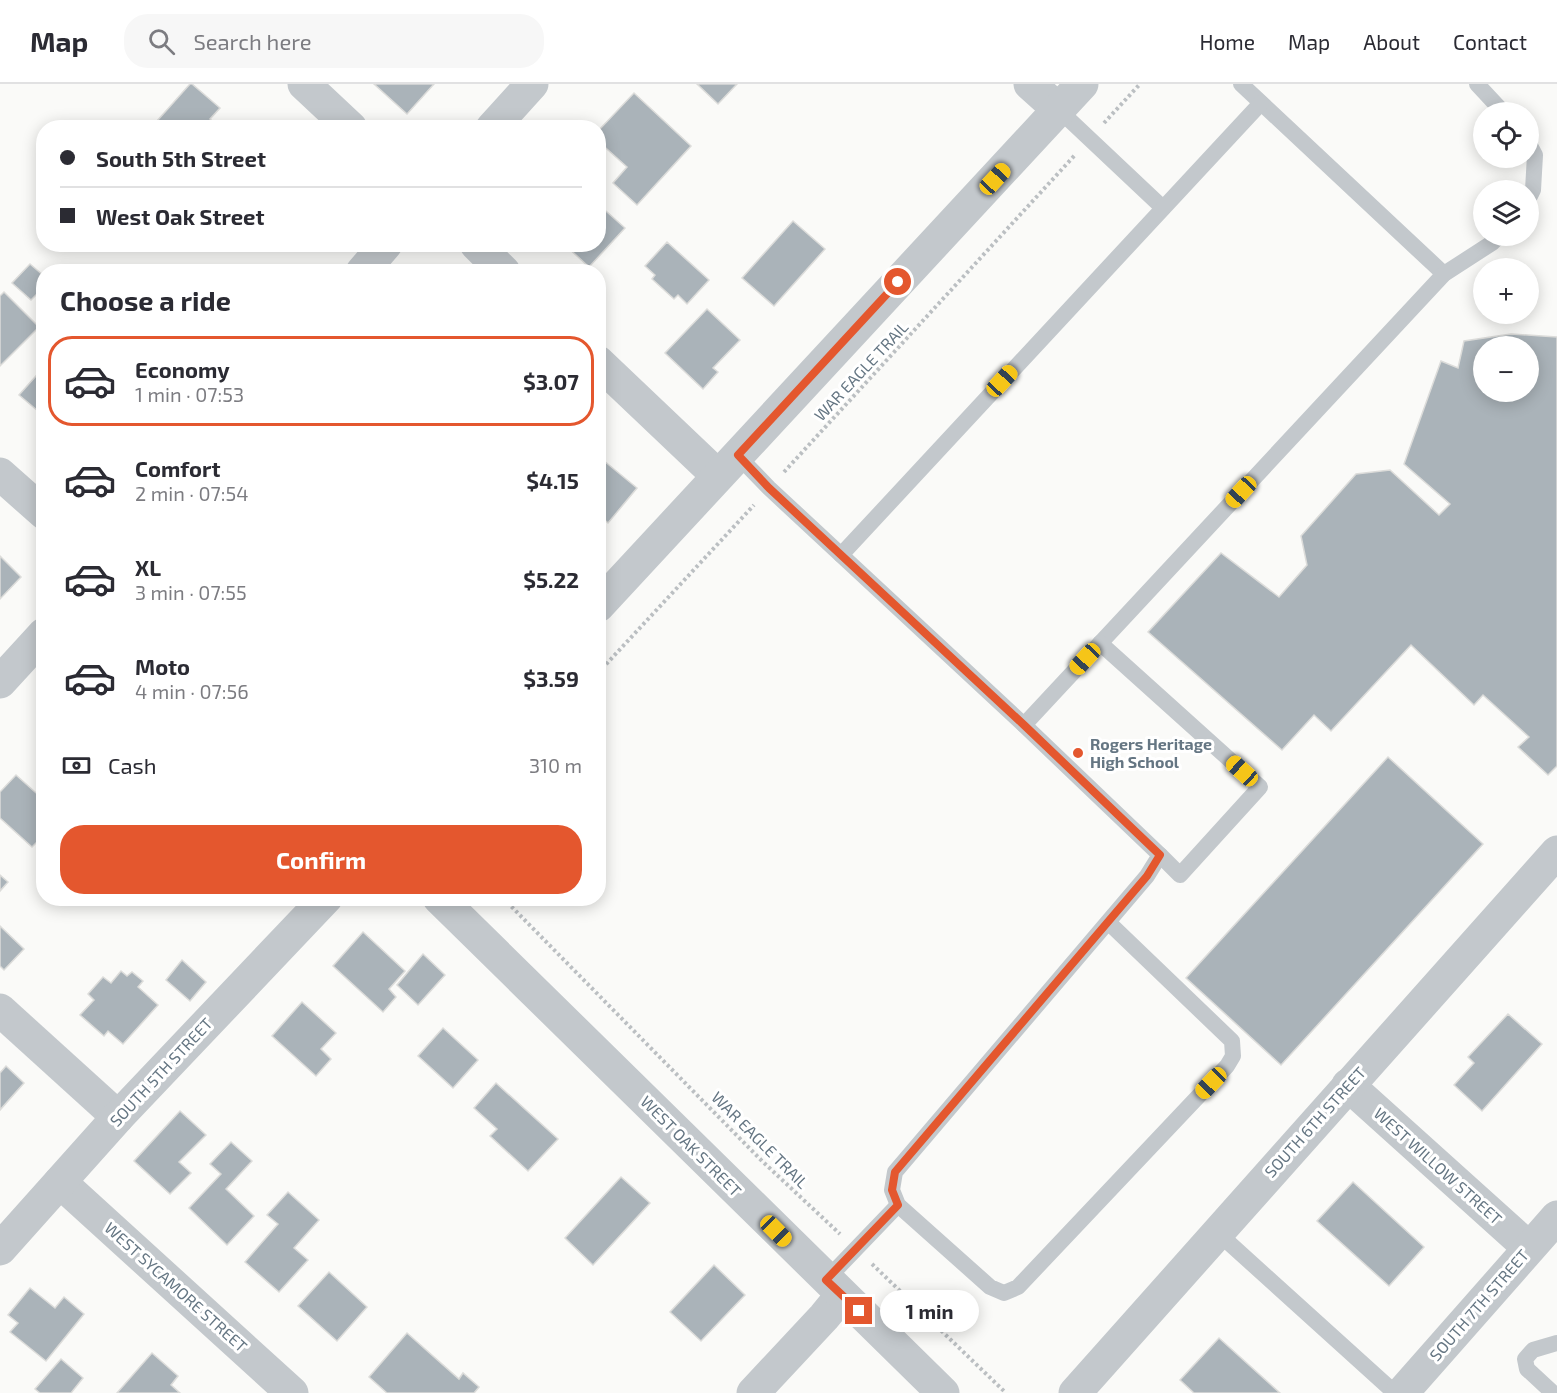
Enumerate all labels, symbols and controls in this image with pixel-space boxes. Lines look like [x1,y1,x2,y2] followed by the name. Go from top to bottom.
[124,14,544,68] search box
[30,24,88,58] text: Map
[145,25,178,58] icon: search
[193,28,312,54] text: Search here
[1199,29,1255,54] text: Home
[1288,29,1330,54] text: Map
[1363,29,1420,54] text: About
[1453,29,1527,54] text: Contact
[1473,102,1539,402] map controls
[1473,102,1539,168] button: locate
[96,145,266,171] text: South 5th Street
[976,160,1014,198] car
[1473,180,1539,246] button: layers
[96,203,264,229] text: West Oak Street
[1473,258,1539,324] button: +
[884,268,911,295] route start
[60,284,231,316] text: Choose a ride
[810,317,912,424] street label: WAR EAGLE TRAIL
[1473,336,1539,402] button: −
[63,354,117,408] icon: car
[135,356,230,382] text: Economy
[983,362,1021,400] car
[523,368,579,394] text: $3.07
[135,382,244,406] text: 1 min · 07:53
[63,453,117,507] icon: car
[135,455,220,481] text: Comfort
[526,467,579,493] text: $4.15
[1222,473,1260,511] car
[135,481,248,505] text: 2 min · 07:54
[63,552,117,606] icon: car
[135,554,161,580] text: XL
[523,566,579,592] text: $5.22
[135,580,247,604] text: 3 min · 07:55
[1066,640,1104,678] car
[63,651,117,705] icon: car
[135,653,190,679] text: Moto
[523,665,579,691] text: $3.59
[135,679,249,703] text: 4 min · 07:56
[1090,734,1212,771] place label: Rogers Heritage High School
[1071,746,1085,760] marker: Rogers Heritage High School
[60,749,93,782] icon: cash
[108,752,157,778] text: Cash
[1223,752,1261,790] car
[529,753,582,777] text: 310 m
[60,825,582,894] button: Confirm
[105,1013,216,1130] street label: SOUTH 5TH STREET
[1260,1063,1369,1181] street label: SOUTH 6TH STREET
[1192,1064,1230,1102] car
[708,1087,813,1192] street label: WAR EAGLE TRAIL
[637,1091,746,1200] street label: WEST OAK STREET
[1370,1103,1506,1228] street label: WEST WILLOW STREET
[757,1212,795,1250] car
[101,1218,251,1356] street label: WEST SYCAMORE STREET
[1425,1245,1532,1364] street label: SOUTH 7TH STREET
[880,1290,979,1332] callout: 1 min
[845,1297,872,1324] route end
[905,1299,954,1323] text: 1 min

